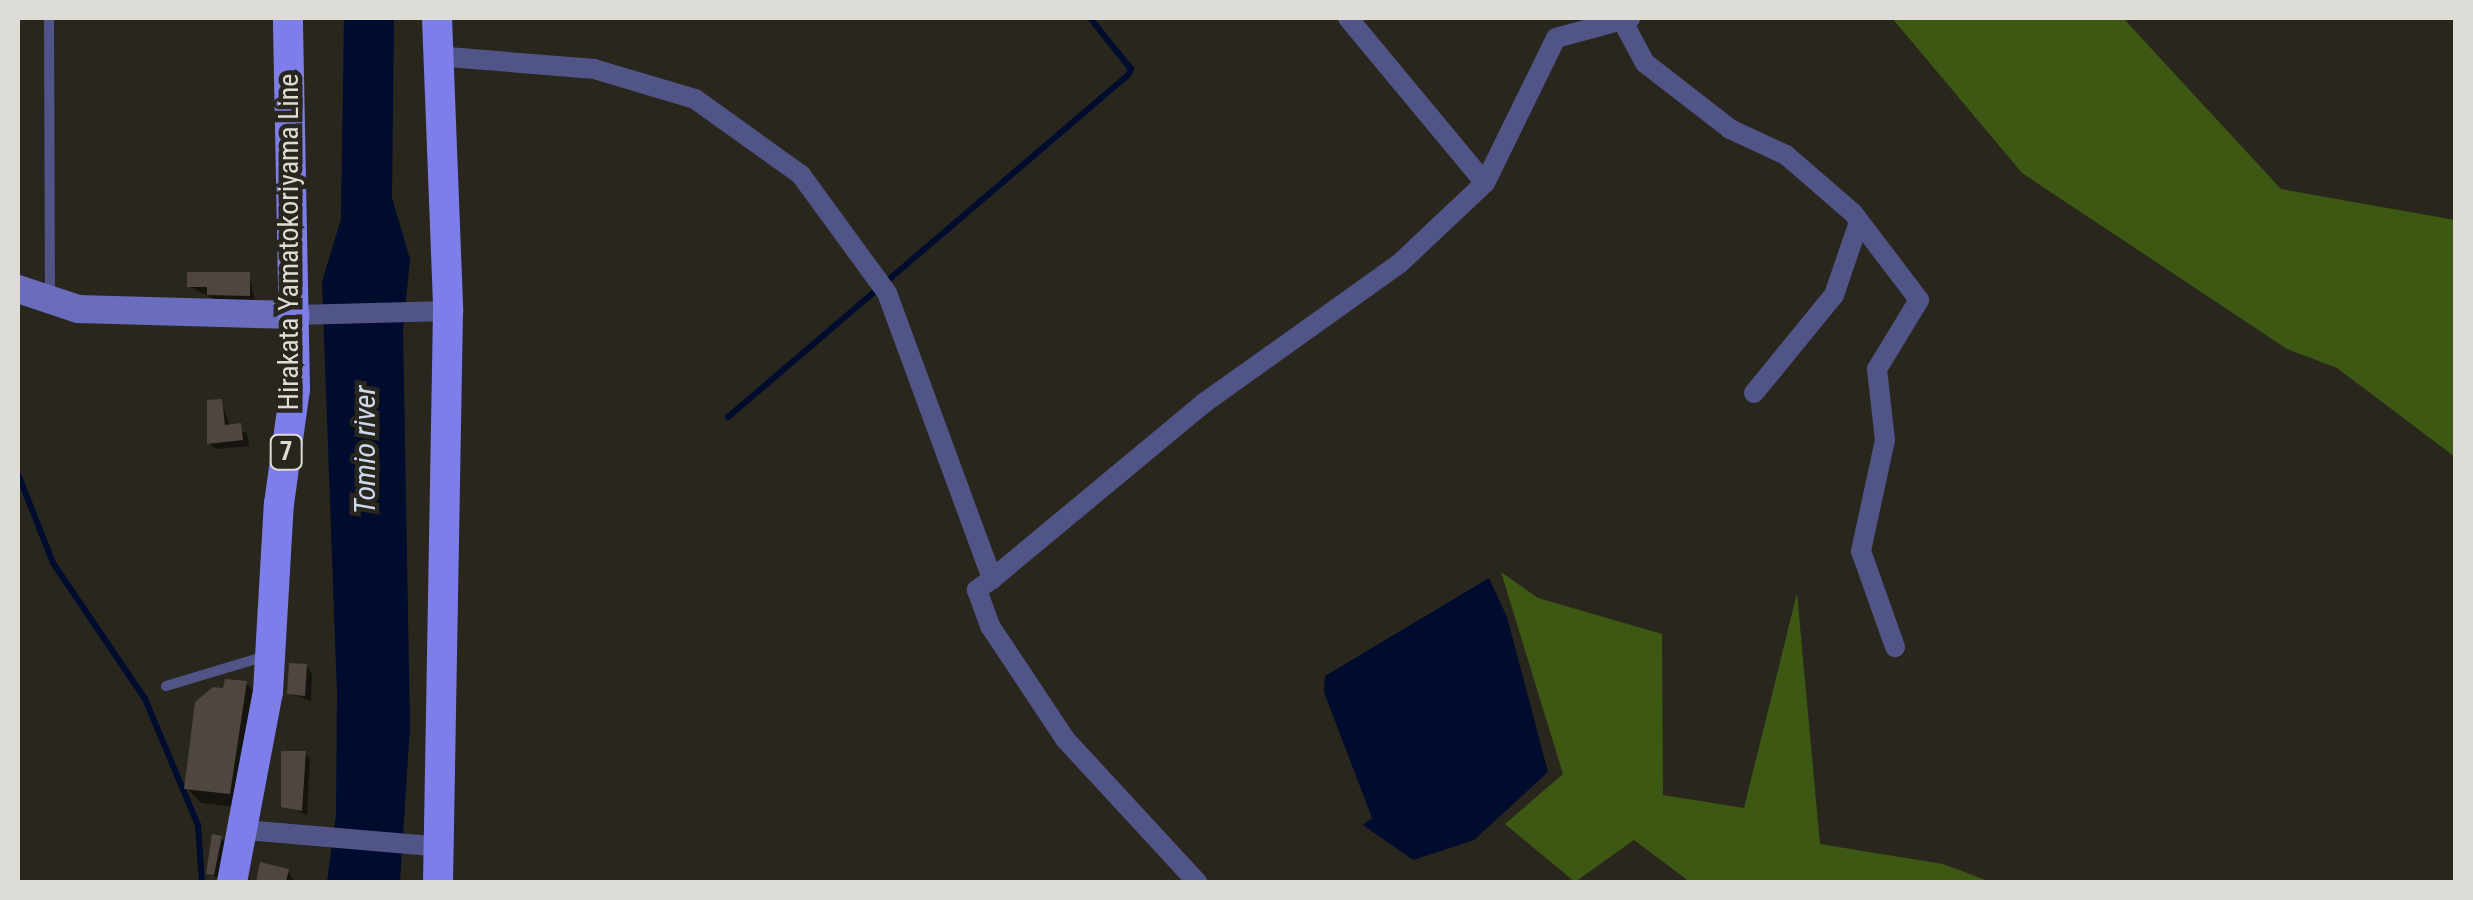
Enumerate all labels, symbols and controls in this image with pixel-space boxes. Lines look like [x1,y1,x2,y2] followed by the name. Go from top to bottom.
[272,74,306,410] street label: Hirakata Yamatokoriyama Line
[347,386,383,514] water label: Tomio river
[268,432,304,472] road number: 7

